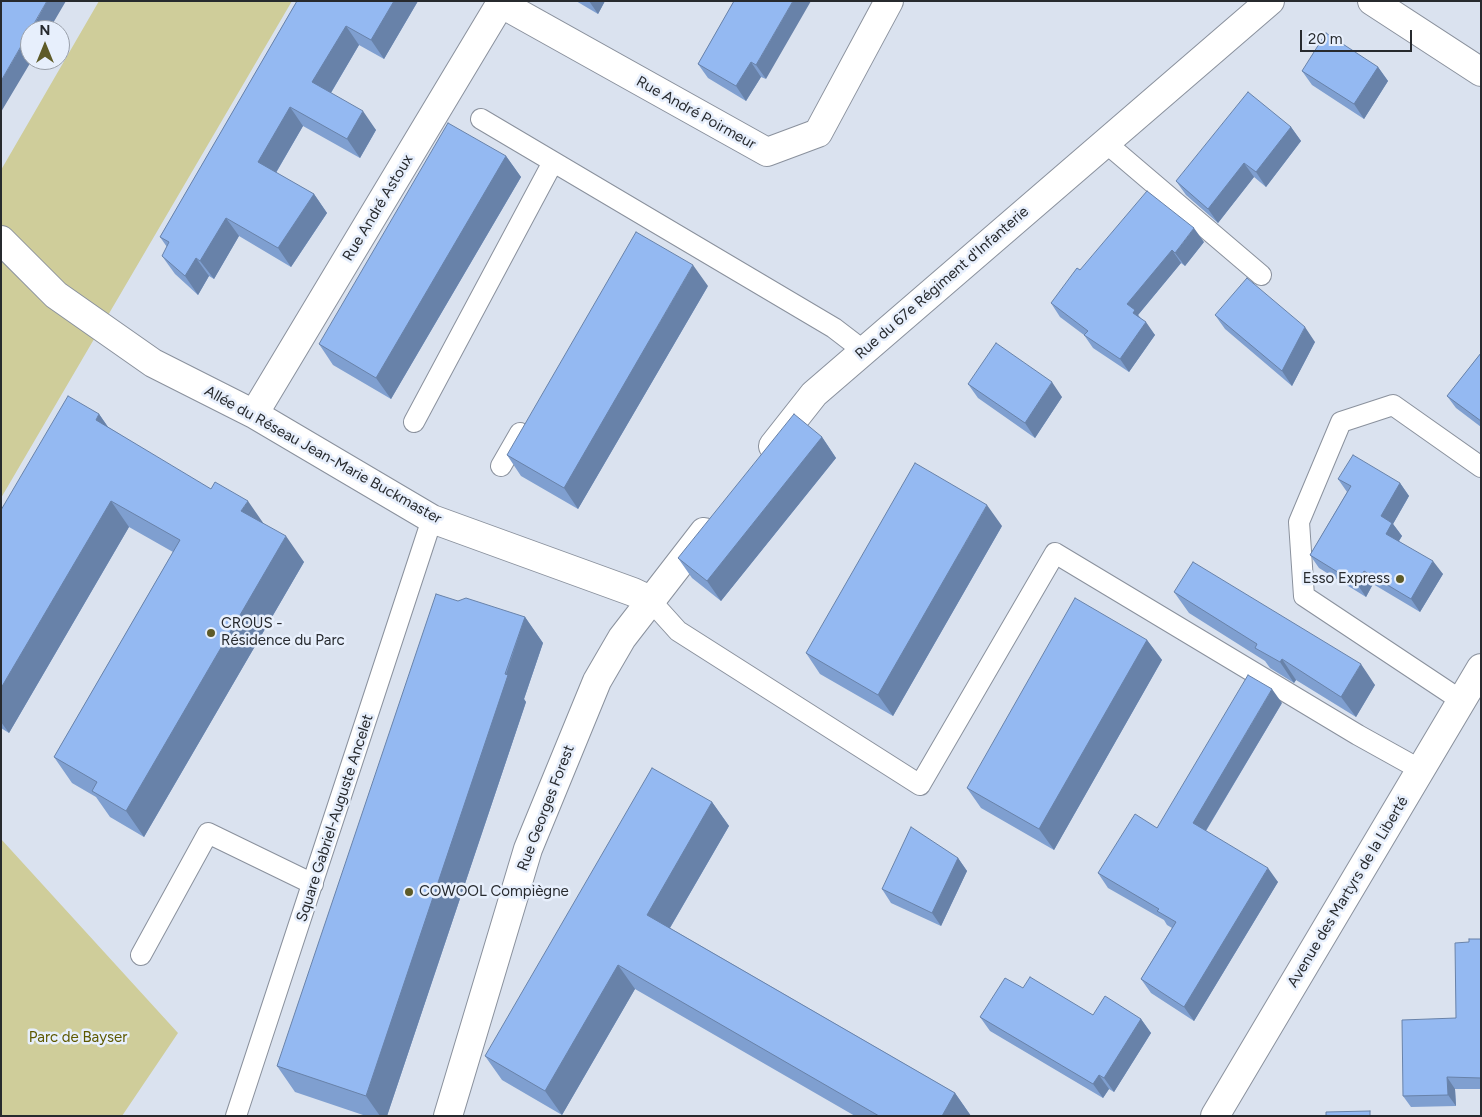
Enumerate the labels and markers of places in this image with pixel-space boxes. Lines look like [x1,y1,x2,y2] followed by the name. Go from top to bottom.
[1303,570,1390,588] place label: Esso Express
[1394,573,1406,585] marker: Esso Express
[221,615,345,650] place label: CROUS - Résidence du Parc
[205,627,217,639] marker: CROUS - Résidence du Parc
[419,883,569,901] place label: COWOOL Compiègne
[403,886,415,898] marker: COWOOL Compiègne

